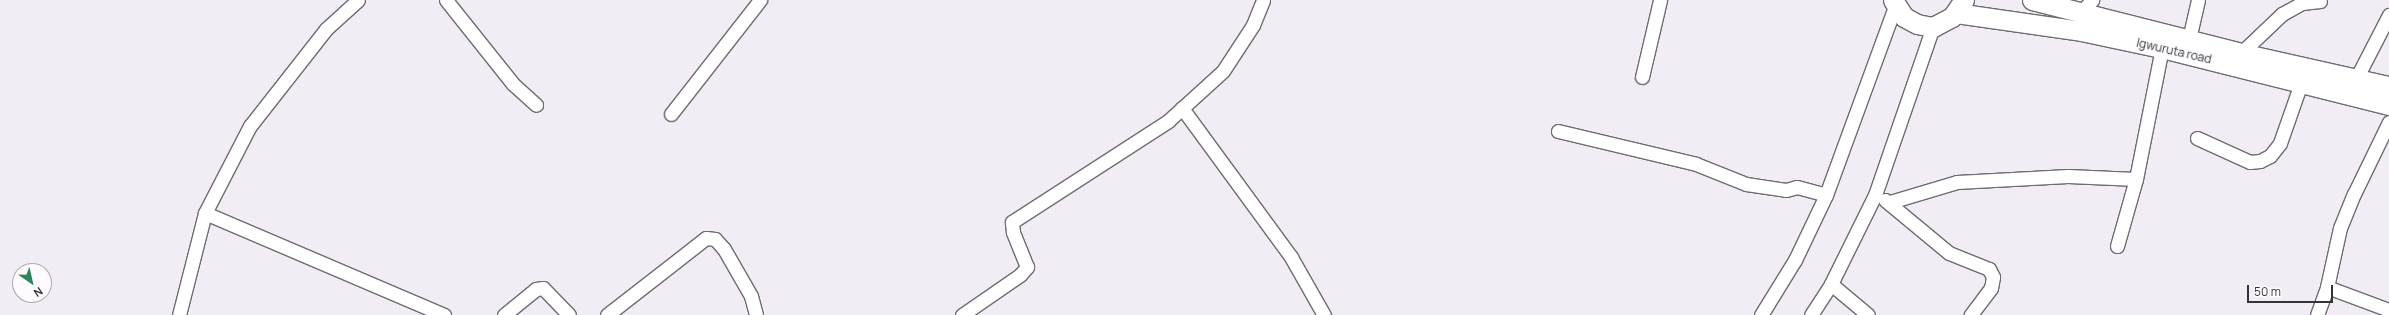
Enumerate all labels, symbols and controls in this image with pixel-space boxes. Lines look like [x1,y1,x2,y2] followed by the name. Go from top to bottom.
[2135,35,2213,67] street label: Igwuruta road
[12,263,52,303] north arrow
[2249,277,2335,303] scale bar
[2254,283,2281,300] text: 50 m
[31,284,46,301] text: N

